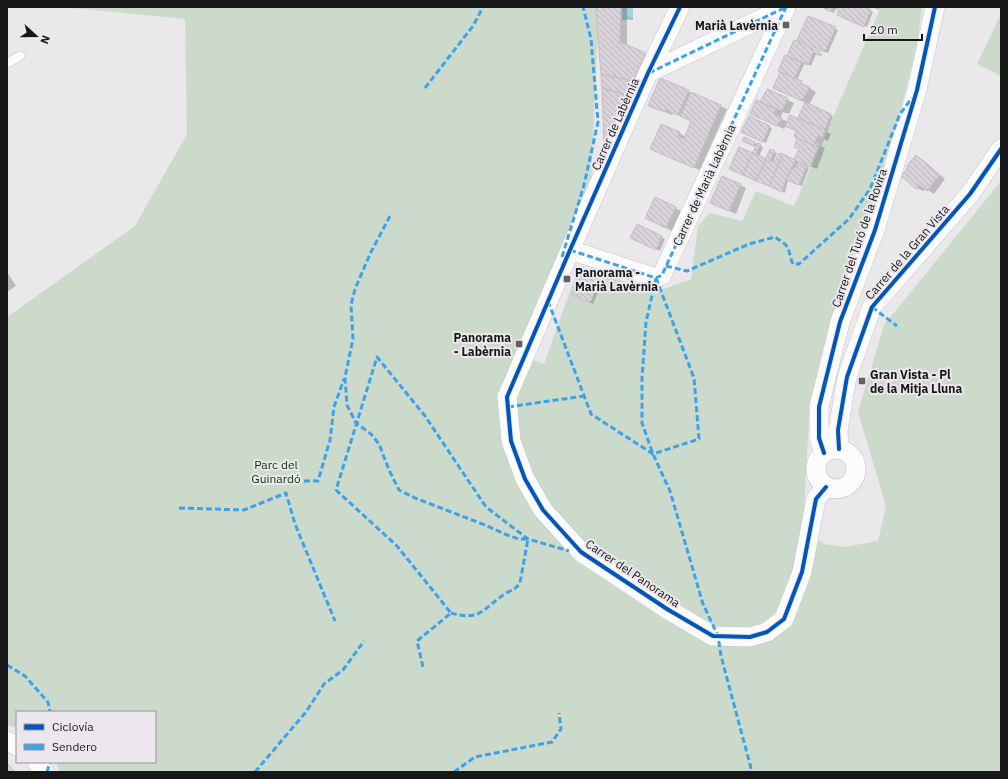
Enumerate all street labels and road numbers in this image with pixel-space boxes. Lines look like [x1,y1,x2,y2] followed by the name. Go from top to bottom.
[588,75,642,172] street label: Carrer de Labèrnia
[669,121,739,248] street label: Carrer de Marià Labèrnia
[828,166,890,309] street label: Carrer del Turó de la Rovira
[862,201,953,302] street label: Carrer de la Gran Vista
[583,536,684,611] street label: Carrer del Panorama

